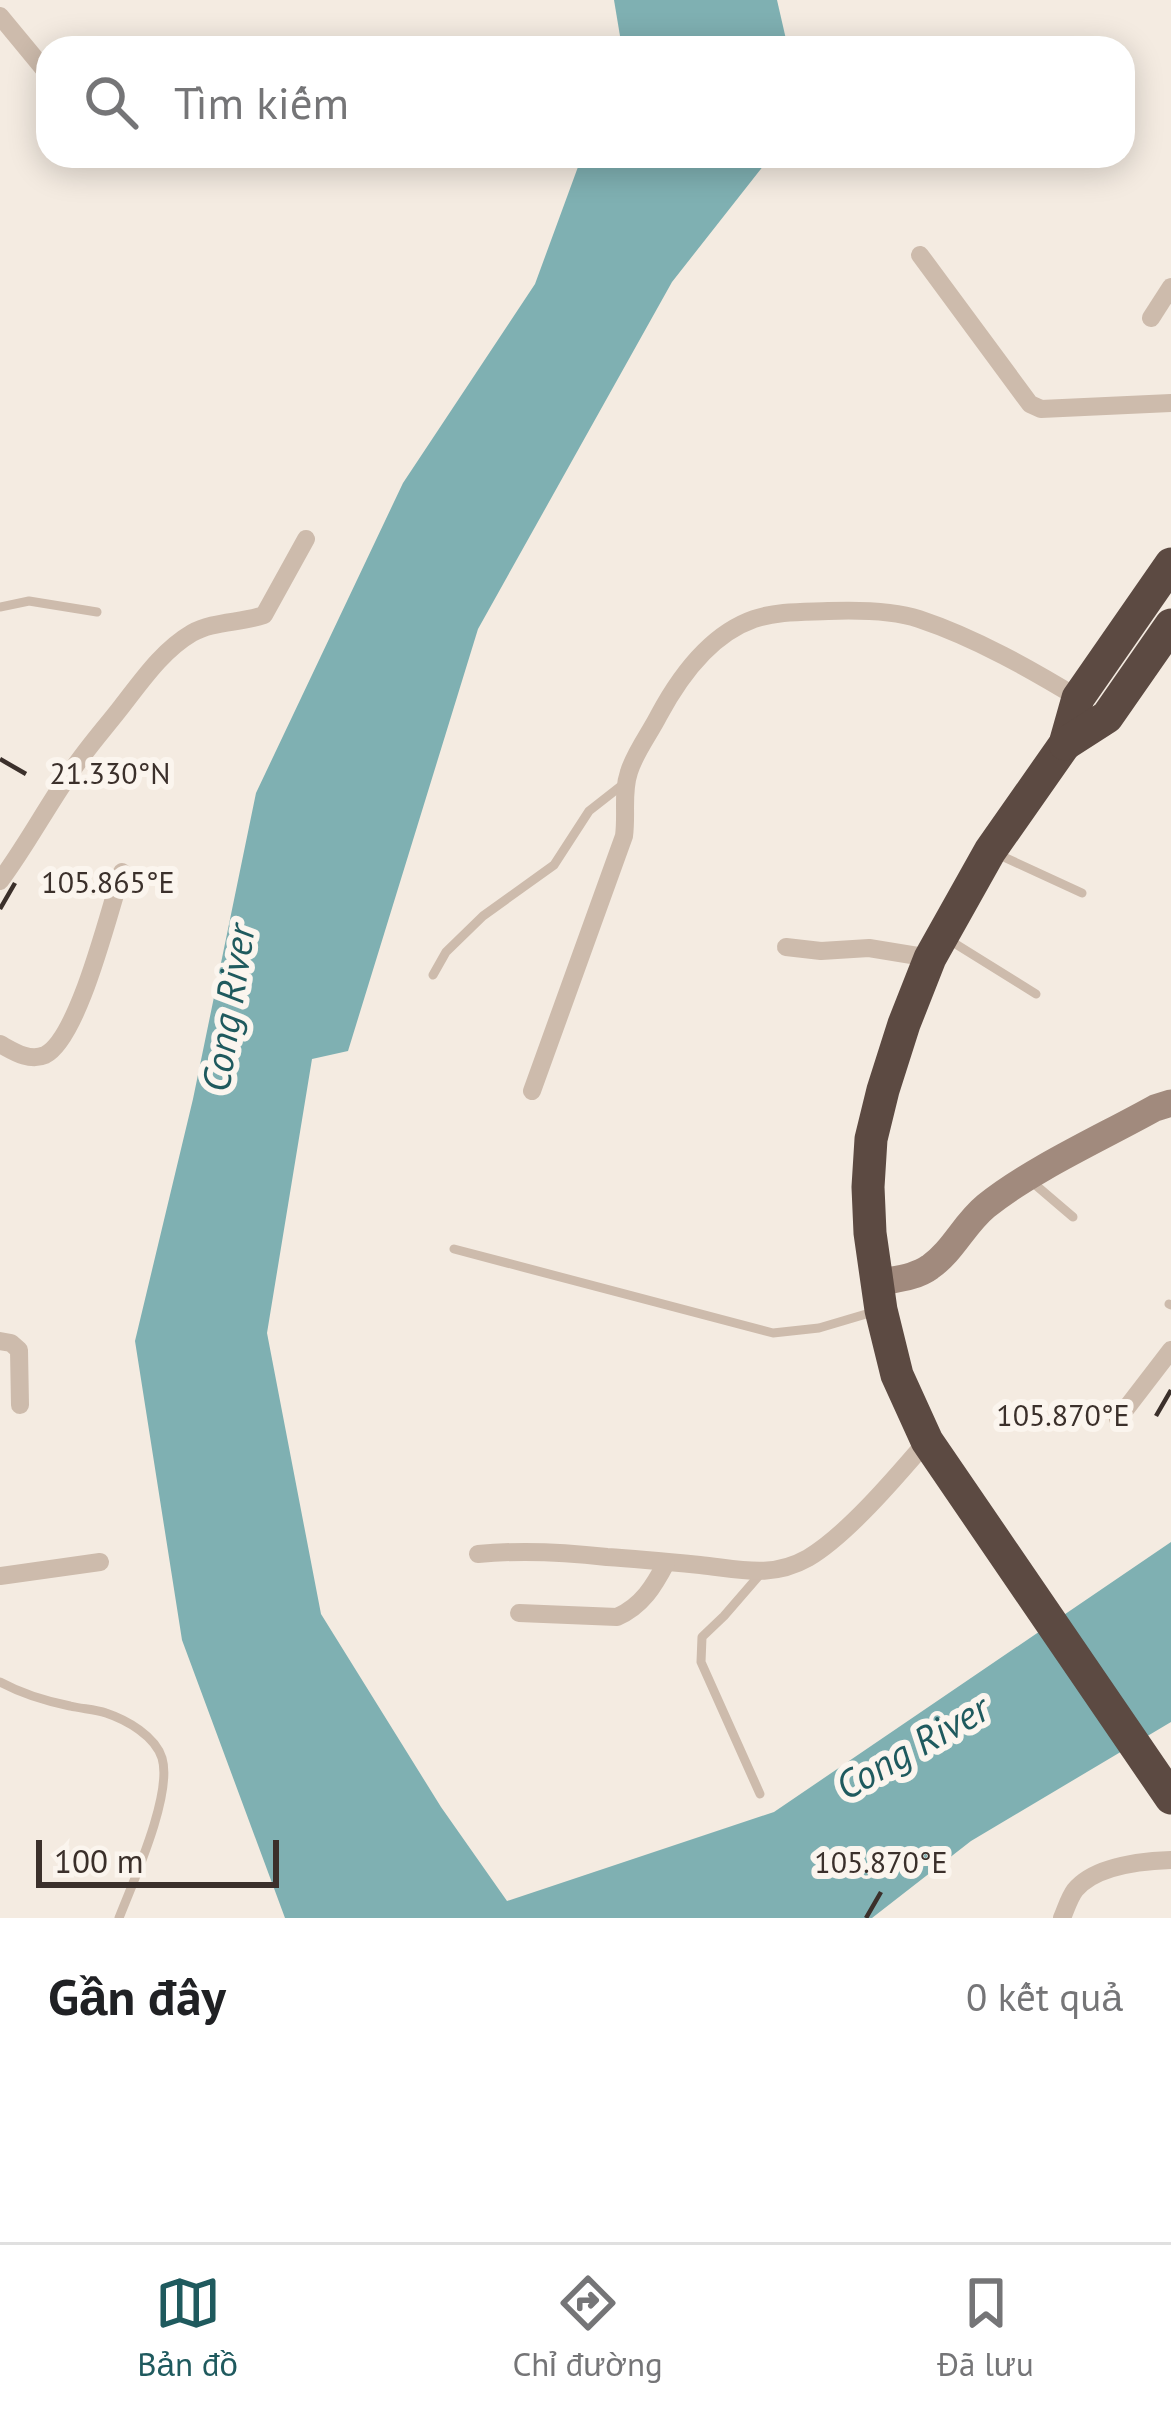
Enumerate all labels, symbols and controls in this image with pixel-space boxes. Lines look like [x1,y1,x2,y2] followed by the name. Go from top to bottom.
[36,36,1135,168] search box
[78,69,144,135] icon: search
[174,73,349,131] text: Tìm kiếm
[49,753,171,792] text: 21.330°N
[41,862,175,901] text: 105.865°E
[189,918,266,1095] water label: Cong River
[996,1395,1130,1434] text: 105.870°E
[826,1681,1000,1811] water label: Cong River
[36,1834,279,1887] scale bar
[54,1839,144,1882] text: 100 m
[814,1842,948,1881] text: 105.870°E
[48,1963,226,2029] text: Gần đây
[966,1971,1123,2022] text: 0 kết quả
[137,2270,238,2385] tab: Bản đồ
[512,2270,663,2385] tab: Chỉ đường
[937,2270,1034,2385] tab: Đã lưu

